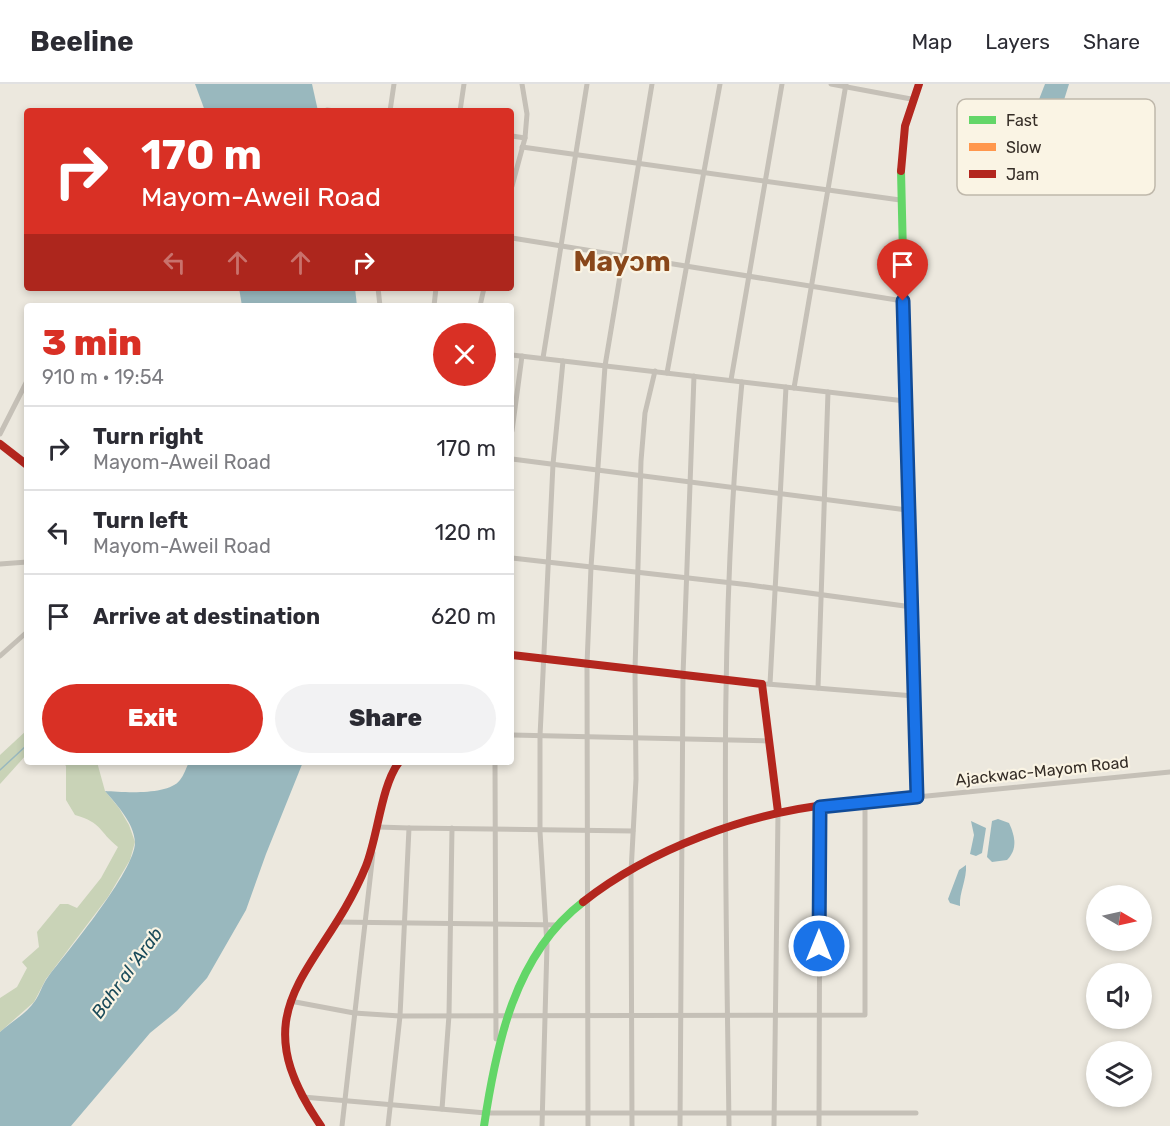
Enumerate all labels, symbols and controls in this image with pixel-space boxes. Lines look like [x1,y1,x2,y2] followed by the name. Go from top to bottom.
[30,25,134,58] text: Beeline
[911,29,952,54] text: Map
[985,29,1050,54] text: Layers
[1083,29,1140,54] text: Share
[957,99,1155,195] legend
[1006,111,1038,130] text: Fast
[141,130,262,180] text: 170 m
[42,132,120,210] icon: right
[1006,138,1042,157] text: Slow
[1006,165,1039,184] text: Jam
[141,181,381,213] text: Mayom-Aweil Road
[877,239,928,301] pin
[573,245,671,278] district label: Mayɔm
[158,246,191,279] icon: left
[221,246,254,279] icon: ahead
[284,246,317,279] icon: ahead
[347,246,380,279] icon: right
[886,248,919,281] icon: arrive
[42,321,142,364] text: 3 min
[433,323,496,386] button: close
[42,365,164,389] text: 910 m · 19:54
[93,423,203,450] text: Turn right
[42,432,75,465] icon: right
[436,435,496,462] text: 170 m
[93,450,271,474] text: Mayom-Aweil Road
[93,507,188,534] text: Turn left
[42,516,75,549] icon: left
[435,519,496,546] text: 120 m
[93,534,271,558] text: Mayom-Aweil Road
[42,600,75,633] icon: arrive
[93,603,320,630] text: Arrive at destination
[431,603,496,630] text: 620 m
[42,684,263,753] button: Exit
[275,684,496,753] button: Share
[954,752,1130,790] street label: Ajackwac-Mayom Road
[1086,885,1152,951] north arrow
[1086,885,1152,1107] map controls
[787,914,851,978] position arrow
[87,923,167,1023] water label: Bahr al 'Arab
[1086,963,1152,1029] button: sound
[1086,1041,1152,1107] button: layers

